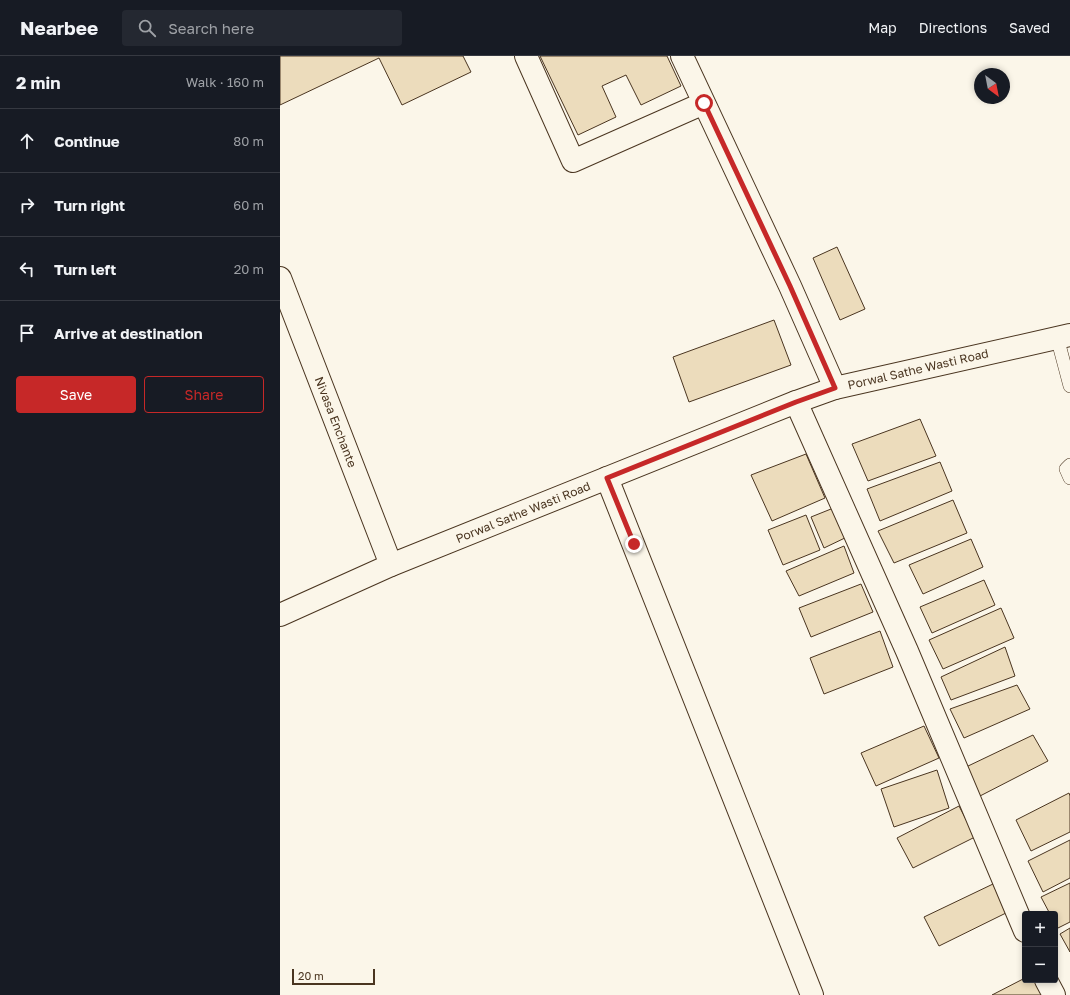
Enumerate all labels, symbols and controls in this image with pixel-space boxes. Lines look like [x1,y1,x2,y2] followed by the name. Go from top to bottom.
[122,10,402,46] search box
[20,16,98,39] text: Nearbee
[136,17,158,39] icon: search
[168,19,254,37] text: Search here
[868,19,897,36] text: Map
[919,19,987,36] text: Directions
[1009,19,1050,36] text: Saved
[974,68,1010,104] north arrow
[16,72,60,93] text: 2 min
[186,74,264,90] text: Walk · 160 m
[695,94,713,112] route start
[16,130,38,152] icon: ahead
[54,132,120,150] text: Continue
[233,133,264,149] text: 80 m
[16,194,38,216] icon: right
[54,196,125,214] text: Turn right
[233,197,264,213] text: 60 m
[16,258,38,280] icon: left
[54,260,116,278] text: Turn left
[234,261,264,277] text: 20 m
[16,322,38,344] icon: arrive
[54,324,203,342] text: Arrive at destination
[846,345,990,393] street label: Porwal Sathe Wasti Road
[312,374,360,470] street label: Nivasa Enchante
[16,376,136,413] button: Save
[144,376,264,413] button: Share
[453,478,593,546] street label: Porwal Sathe Wasti Road
[625,535,643,553] route end
[1022,911,1058,983] map controls
[1022,911,1058,947] button: +
[1022,947,1058,983] button: −
[292,967,375,986] scale bar
[298,969,324,982] text: 20 m

